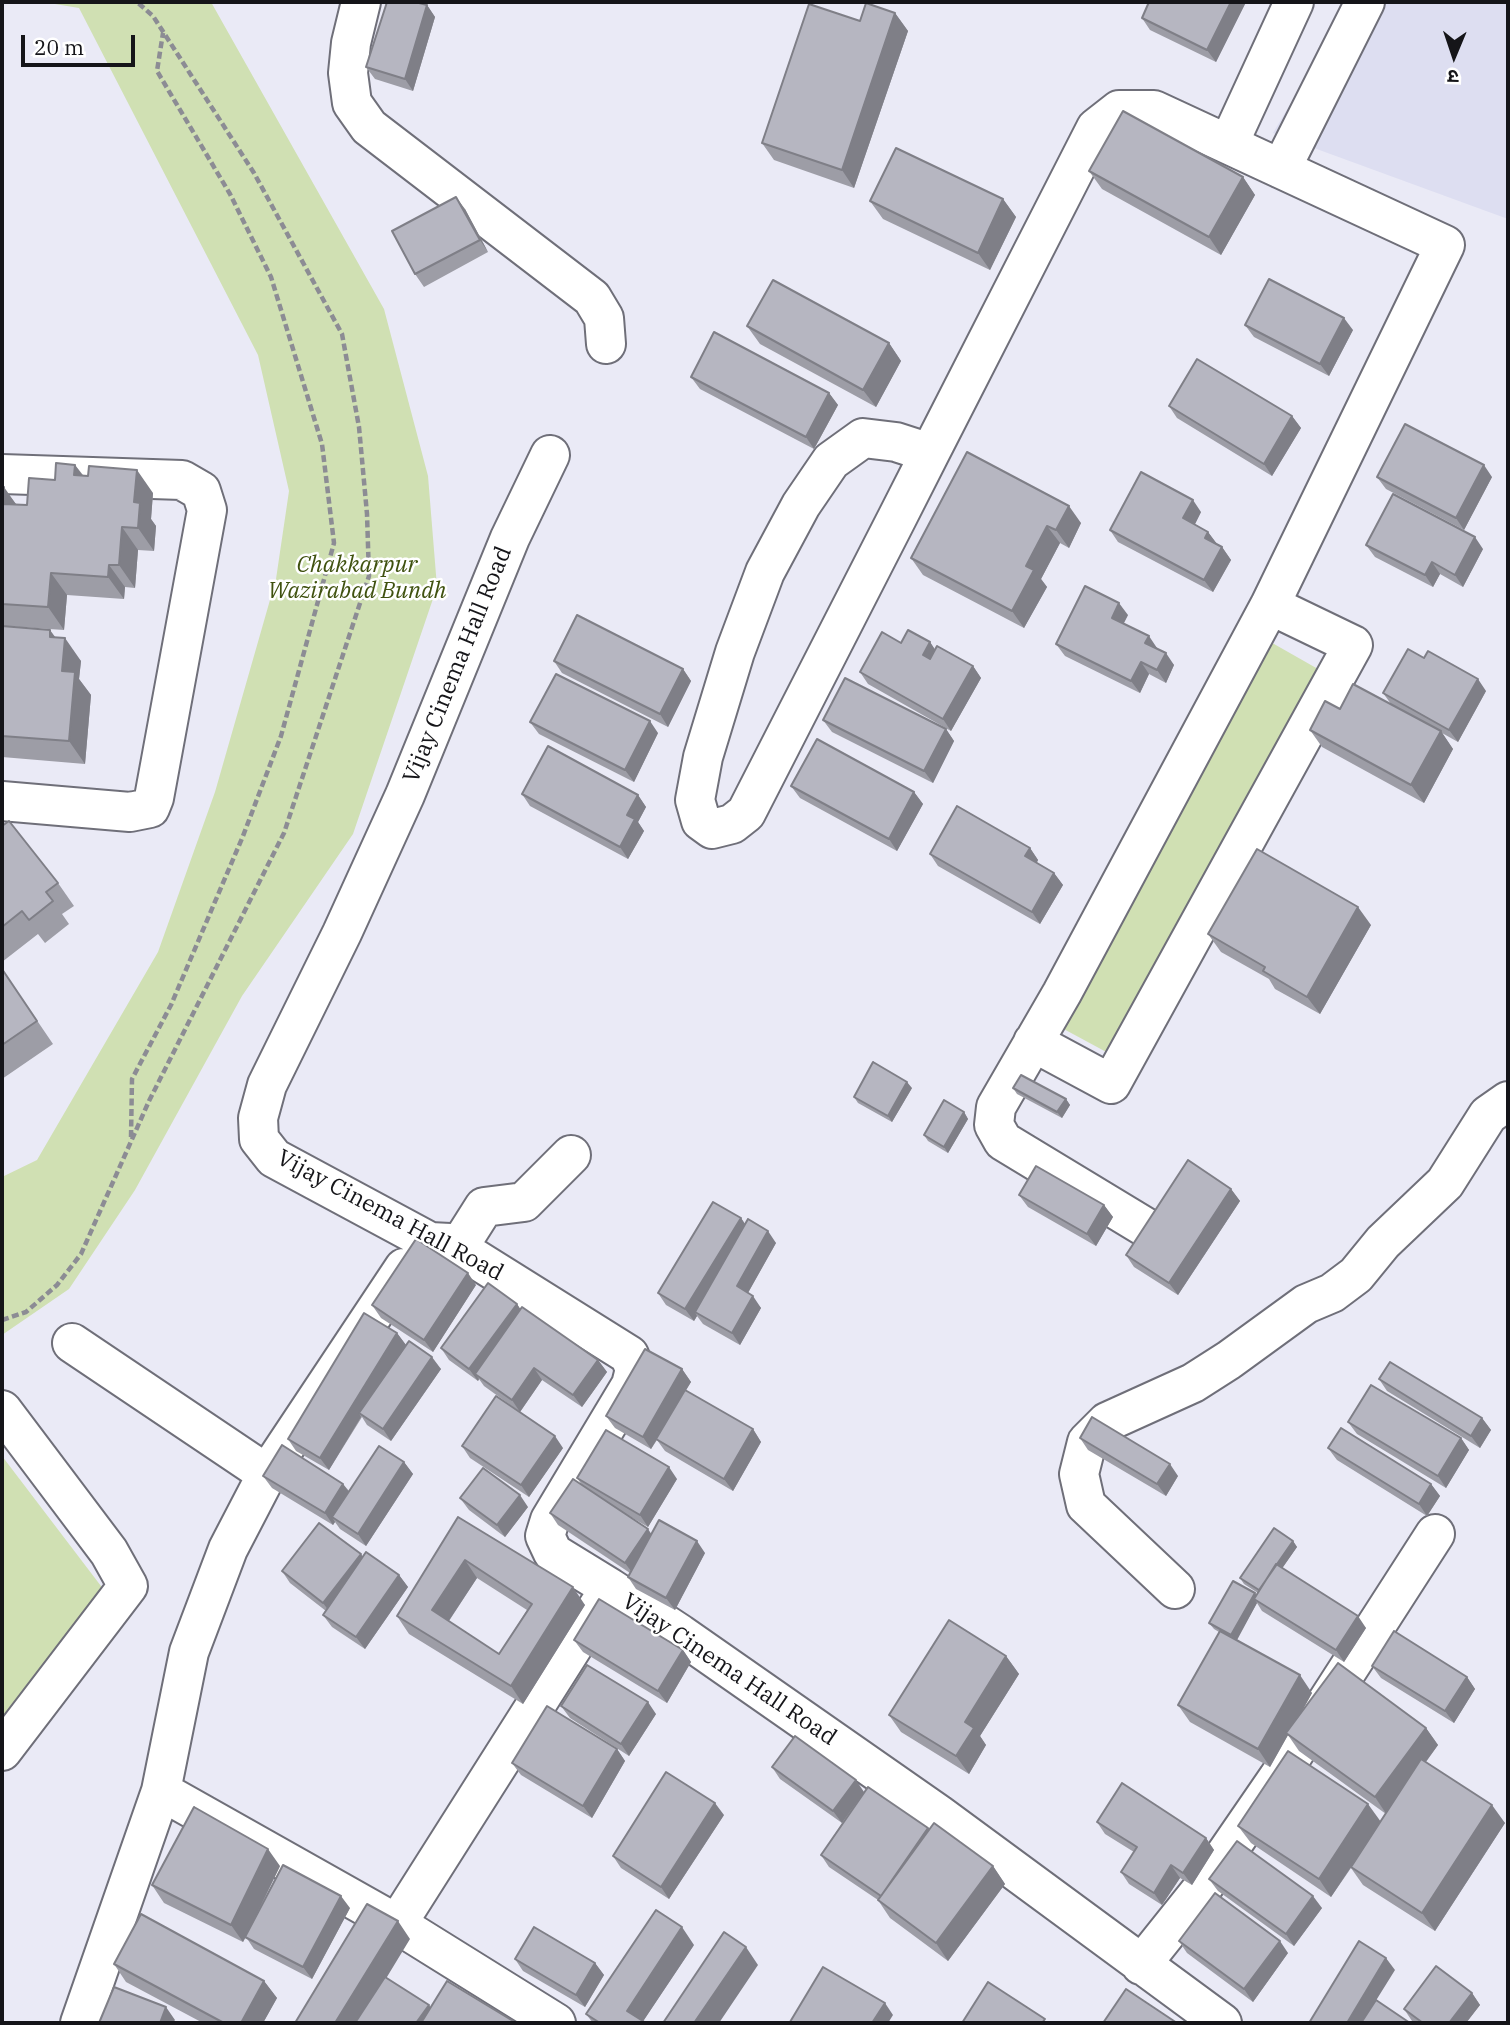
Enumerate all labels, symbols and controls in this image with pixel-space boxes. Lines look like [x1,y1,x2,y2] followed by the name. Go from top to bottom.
[24,21,138,65] scale bar
[1419,21,1489,91] north arrow
[34,33,84,61] text: 20 m
[1447,65,1459,89] text: उ
[398,543,518,787] street label: Vijay Cinema Hall Road
[268,551,446,605] park label: Chakkarpur Wazirabad Bundh
[272,1145,508,1287] street label: Vijay Cinema Hall Road
[617,1588,841,1752] street label: Vijay Cinema Hall Road

